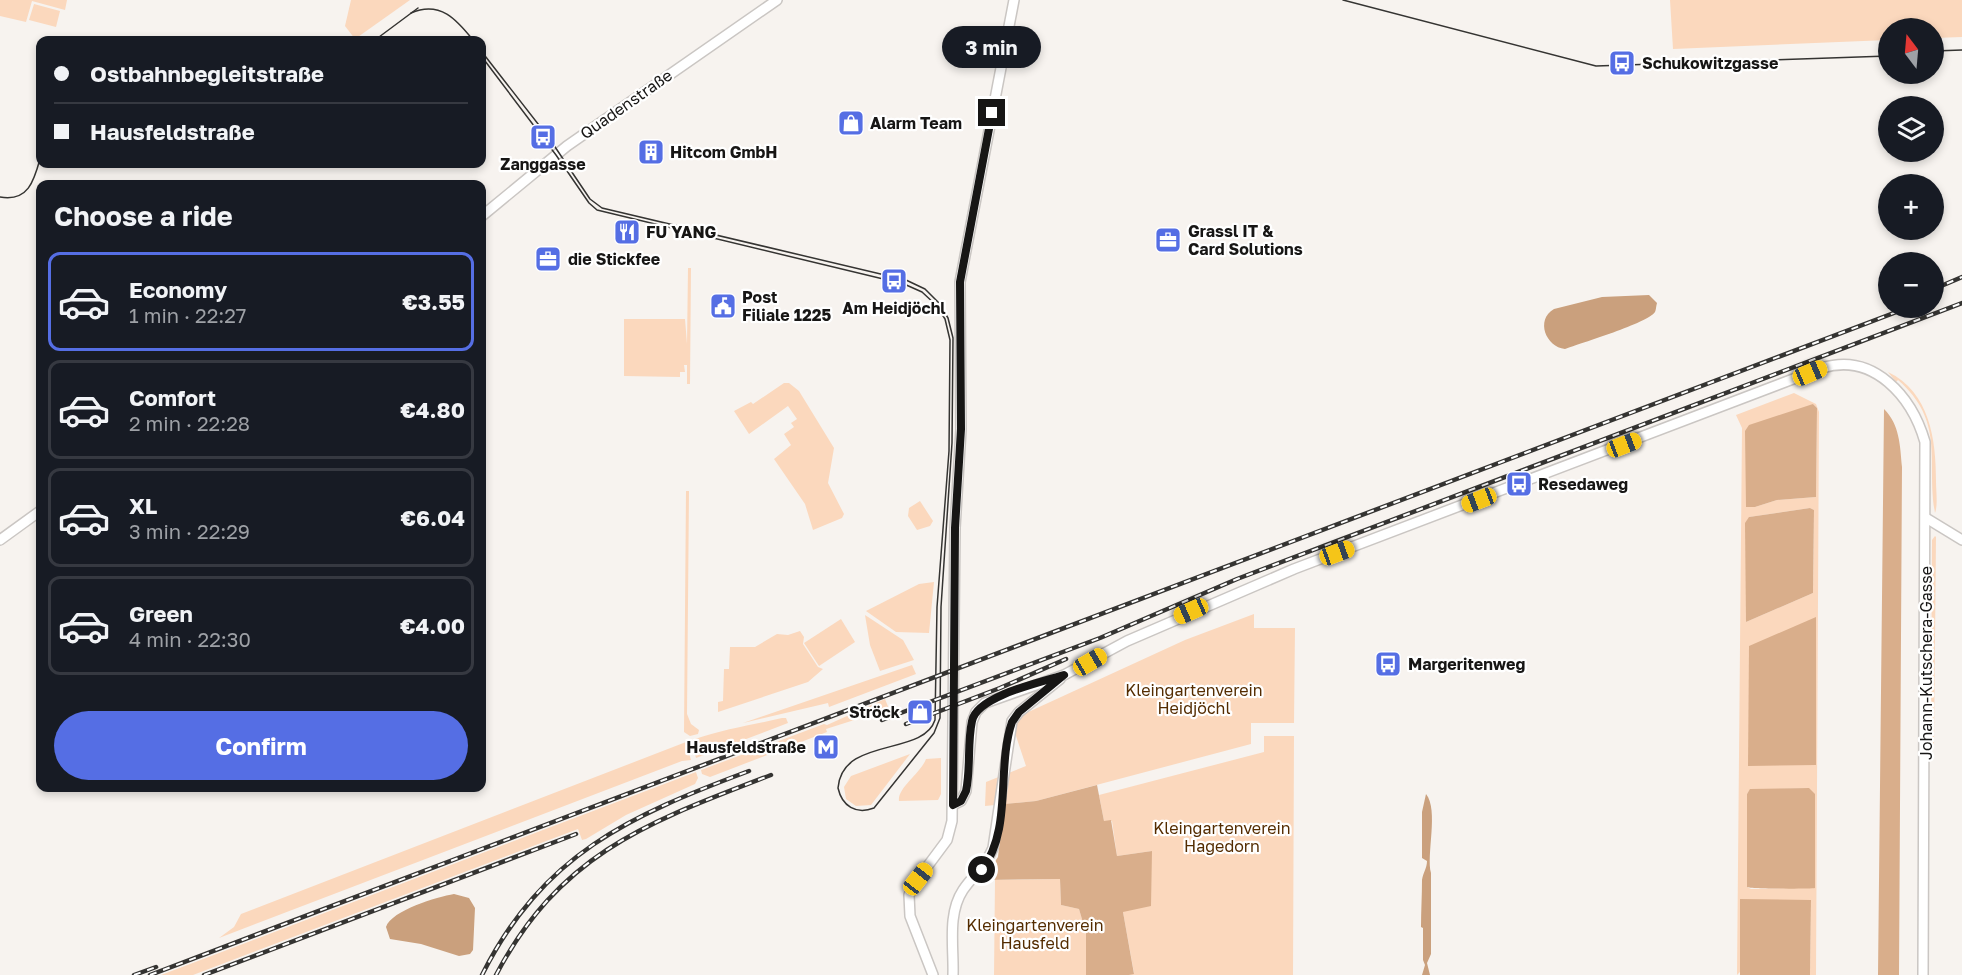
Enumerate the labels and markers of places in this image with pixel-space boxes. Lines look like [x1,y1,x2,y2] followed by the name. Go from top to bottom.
[1607,48,1637,78] bus stop icon: Schukowitzgasse
[1642,53,1778,73] place label: Schukowitzgasse
[836,108,866,138] shop icon: Alarm Team
[870,113,962,133] place label: Alarm Team
[528,122,558,152] bus stop icon: Zanggasse
[636,137,666,167] building icon: Hitcom GmbH
[670,142,778,162] place label: Hitcom GmbH
[500,154,586,174] place label: Zanggasse
[612,217,642,247] restaurant icon: FU YANG
[1188,221,1303,259] place label: Grassl IT & Card Solutions
[646,222,717,242] place label: FU YANG
[1153,225,1183,255] office icon: Grassl IT & Card Solutions
[533,244,563,274] office icon: die Stickfee
[568,249,660,269] place label: die Stickfee
[879,266,909,296] bus stop icon: Am Heidjöchl
[742,287,831,325] place label: Post Filiale 1225
[708,291,738,321] public building icon: Post Filiale 1225
[842,298,946,318] place label: Am Heidjöchl
[1504,469,1534,499] bus stop icon: Resedaweg
[1538,474,1628,494] place label: Resedaweg
[1373,649,1403,679] bus stop icon: Margeritenweg
[1408,654,1525,674] place label: Margeritenweg
[905,697,935,727] shop icon: Ströck
[849,702,901,722] place label: Ströck
[811,732,841,762] metro station icon: Hausfeldstraße
[686,737,806,757] place label: Hausfeldstraße

